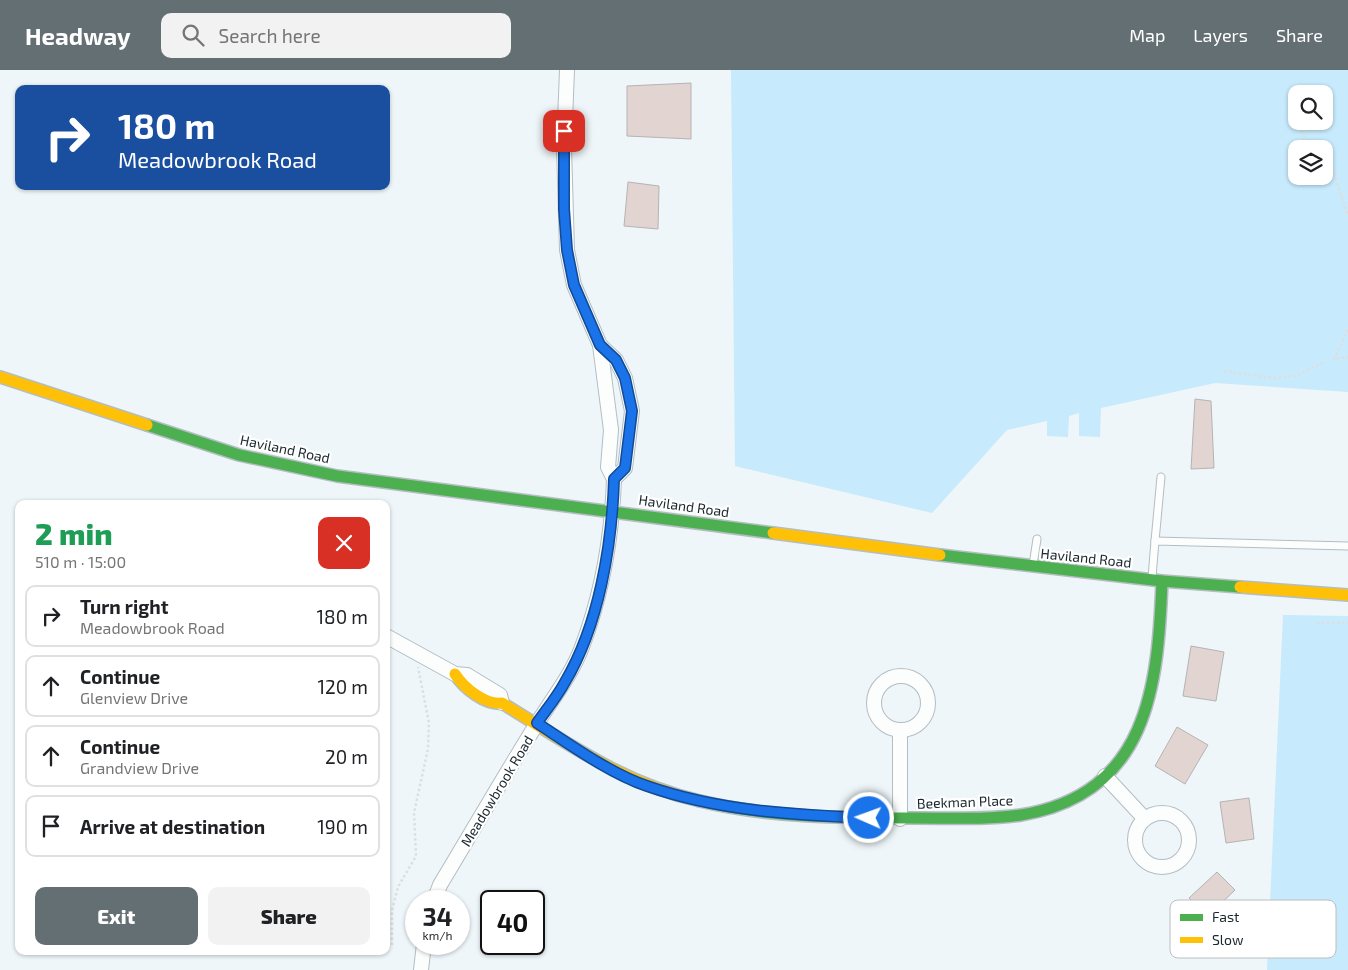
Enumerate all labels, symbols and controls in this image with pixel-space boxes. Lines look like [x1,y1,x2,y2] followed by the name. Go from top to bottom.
[161,13,511,58] search box
[25,21,131,50] text: Headway
[179,21,207,49] icon: search
[219,24,321,47] text: Search here
[1129,24,1165,46] text: Map
[1193,24,1248,46] text: Layers
[1276,24,1323,46] text: Share
[1288,85,1333,185] map controls
[1288,85,1333,130] button: search
[118,104,215,146] text: 180 m
[35,105,100,170] icon: right
[543,110,585,152] pin
[550,117,578,145] icon: arrive
[1288,140,1333,185] button: layers
[118,146,317,172] text: Meadowbrook Road
[239,431,332,466] street label: Haviland Road
[638,491,730,520] street label: Haviland Road
[35,515,113,551] text: 2 min
[318,517,370,569] button: close
[1040,544,1132,571] street label: Haviland Road
[35,552,126,571] text: 510 m · 15:00
[80,595,168,618] text: Turn right
[37,602,65,630] icon: right
[317,605,368,628] text: 180 m
[80,618,225,637] text: Meadowbrook Road
[80,665,160,688] text: Continue
[37,672,65,700] icon: ahead
[317,675,368,698] text: 120 m
[80,688,188,707] text: Glenview Drive
[457,732,536,849] street label: Meadowbrook Road
[80,735,160,758] text: Continue
[37,742,65,770] icon: ahead
[325,745,368,768] text: 20 m
[80,758,199,777] text: Grandview Drive
[842,791,894,843] position arrow
[917,791,1013,812] street label: Beekman Place
[37,812,65,840] icon: arrive
[80,815,265,838] text: Arrive at destination
[317,815,368,838] text: 190 m
[35,887,198,945] button: Exit
[208,887,370,945] button: Share
[480,890,545,955] speed limit sign: 40
[1170,900,1336,958] legend
[422,901,453,931] text: 34
[1212,908,1239,925] text: Fast
[423,928,452,942] text: km/h
[1212,931,1244,948] text: Slow

